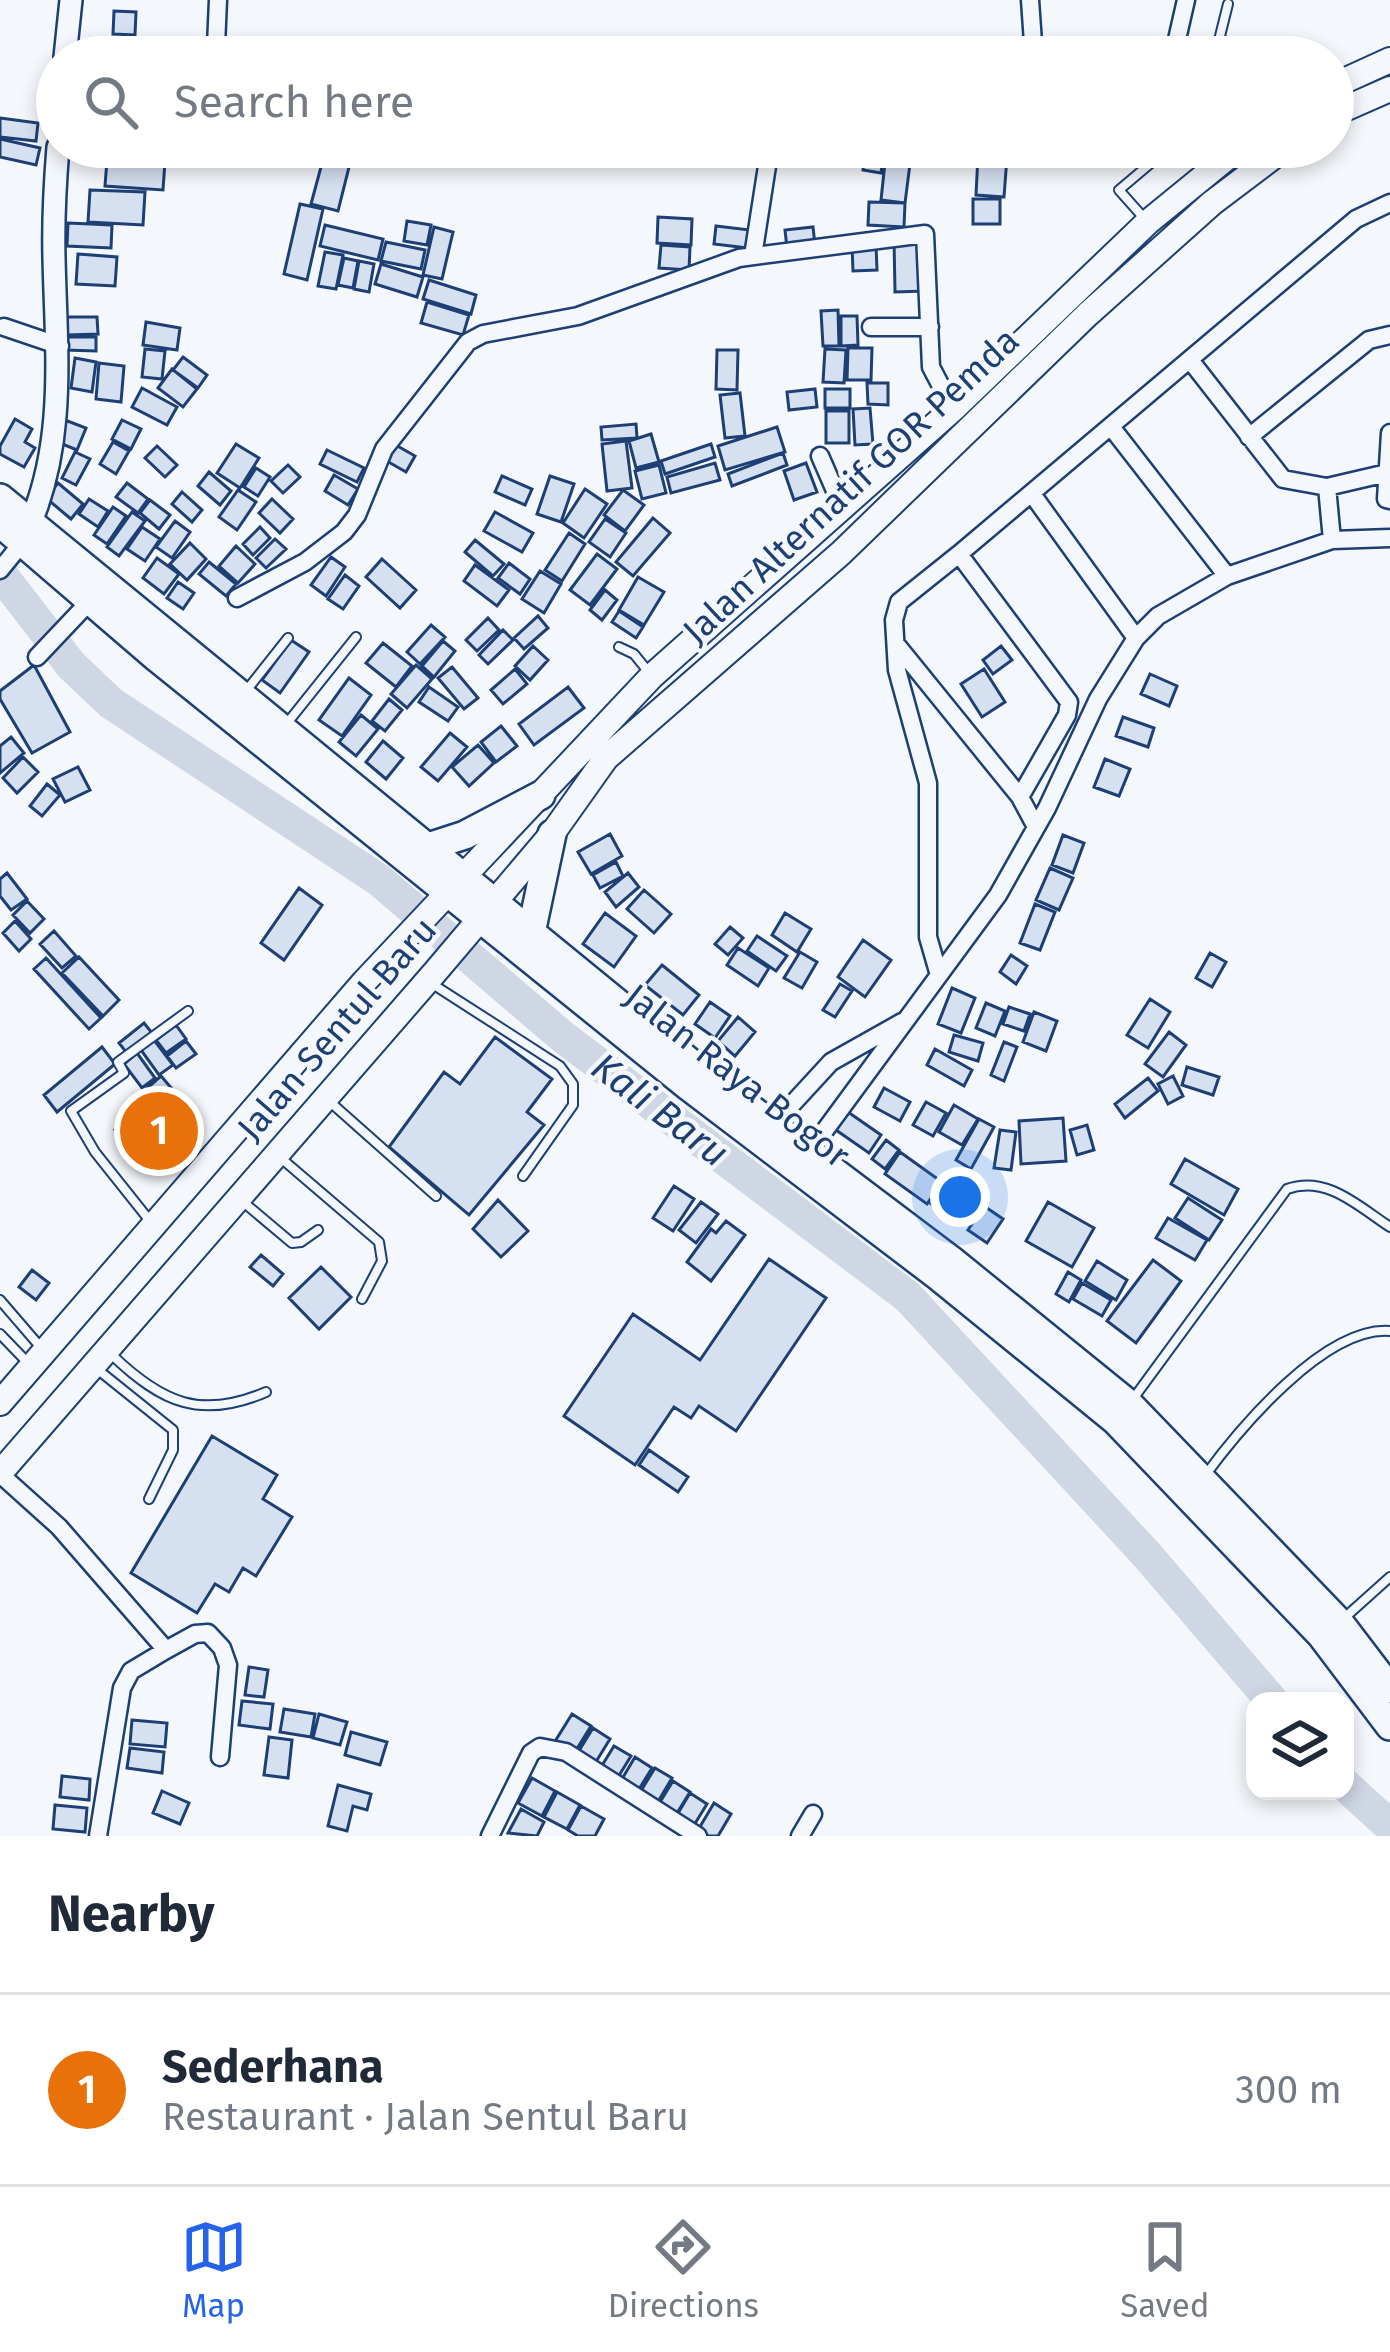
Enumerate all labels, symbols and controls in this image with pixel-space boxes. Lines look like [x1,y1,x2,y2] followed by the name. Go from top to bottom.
[36,36,1354,168] search box
[78,69,144,135] icon: search
[174,75,414,129] text: Search here
[674,319,1028,653] street label: Jalan Alternatif GOR Pemda
[228,908,446,1150] street label: Jalan Sentul Baru
[616,974,858,1178] street label: Jalan Raya Bogor
[582,1044,738,1176] water label: Kali Baru
[120,1086,198,1176] pin: 1
[930,1167,990,1227] your location
[1246,1692,1354,1800] map controls
[1246,1692,1354,1800] button: layers
[48,1883,214,1945] text: Nearby
[162,2040,384,2094] text: Sederhana
[78,2067,96,2113] text: 1
[1235,2067,1342,2113] text: 300 m
[162,2094,689,2140] text: Restaurant · Jalan Sentul Baru
[181,2214,247,2326] tab: Map
[608,2214,759,2326] tab: Directions
[1120,2214,1209,2326] tab: Saved

